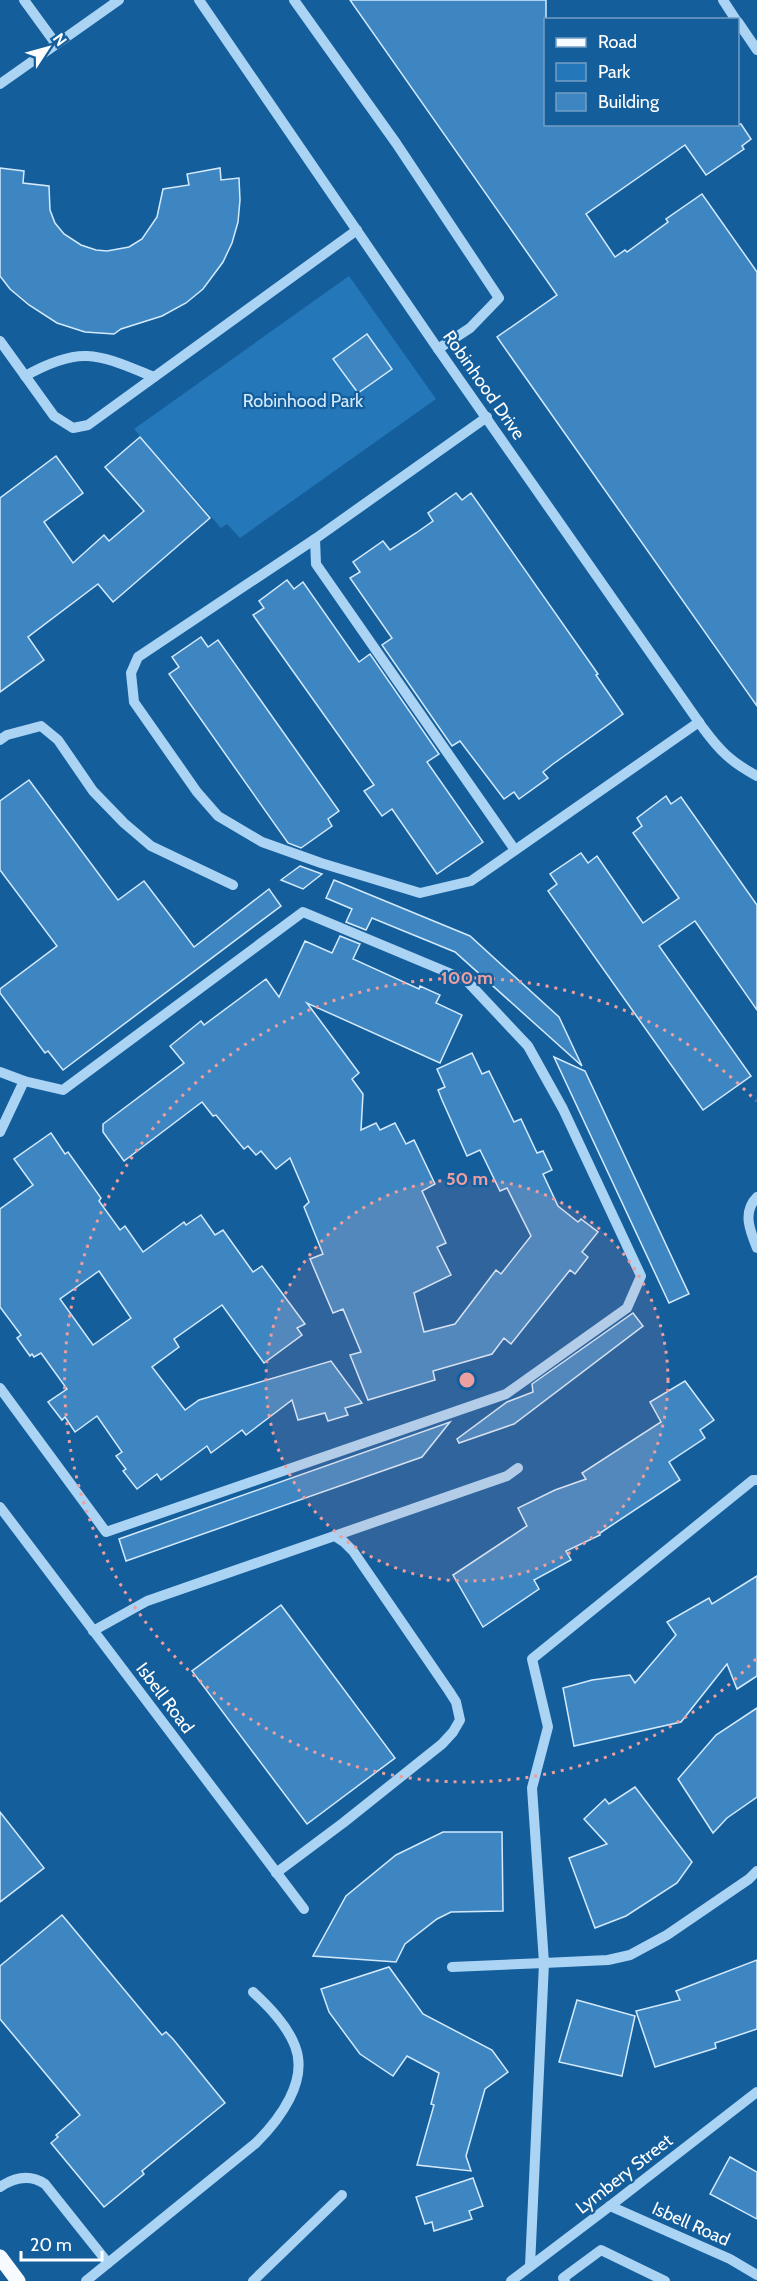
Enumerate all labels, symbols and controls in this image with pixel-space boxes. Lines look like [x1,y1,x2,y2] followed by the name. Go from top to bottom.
[18,18,78,78] north arrow
[544,18,739,126] legend
[49,29,71,50] text: N
[598,31,637,53] text: Road
[598,61,631,83] text: Park
[598,91,660,113] text: Building
[438,326,530,444] street label: Robinhood Drive
[243,390,364,412] park label: Robinhood Park
[441,967,493,989] text: 100 m
[446,1168,488,1190] text: 50 m
[457,1370,477,1390] centre of rings
[131,1658,199,1738] street label: Isbell Road
[571,2129,677,2219] street label: Lymbery Street
[649,2197,733,2251] street label: Isbell Road
[21,2224,102,2262] scale bar
[30,2234,72,2256] text: 20 m

